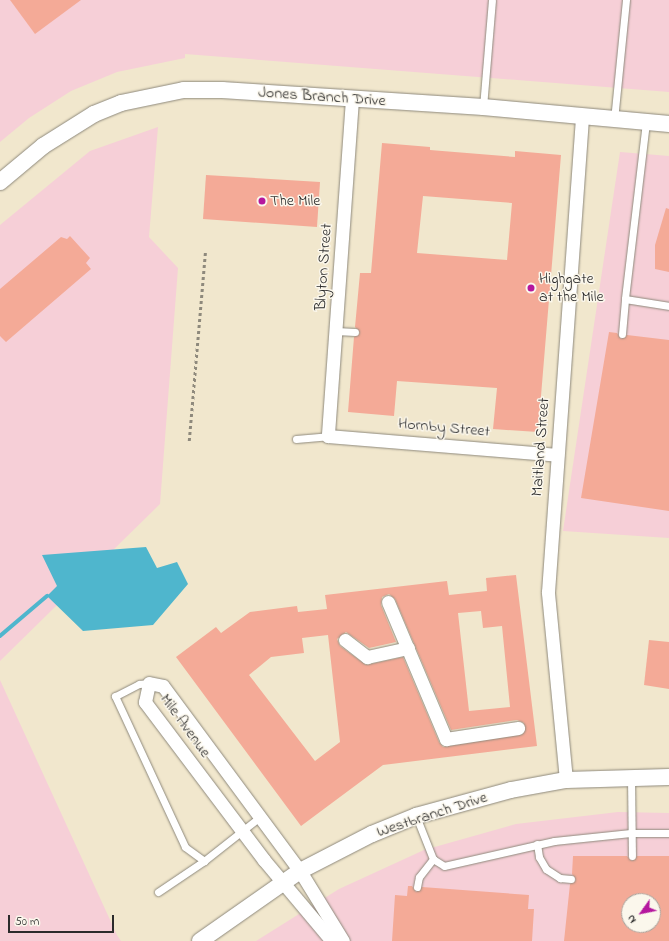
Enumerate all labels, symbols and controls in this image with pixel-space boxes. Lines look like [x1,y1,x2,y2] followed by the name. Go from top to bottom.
[258,83,386,111] street label: Jones Branch Drive
[270,191,320,211] place label: The Mile
[257,196,267,206] marker: The Mile
[311,223,337,311] street label: Blyton Street
[539,269,604,307] place label: Highgate at the Mile
[526,283,536,293] marker: Highgate at the Mile
[528,397,554,497] street label: Maitland Street
[397,414,491,442] street label: Hornby Street
[155,690,215,762] street label: Mile Avenue
[374,788,490,842] street label: Westbranch Drive
[621,893,661,933] north arrow
[10,907,116,933] scale bar
[623,912,641,926] text: N
[15,913,39,931] text: 50 m

